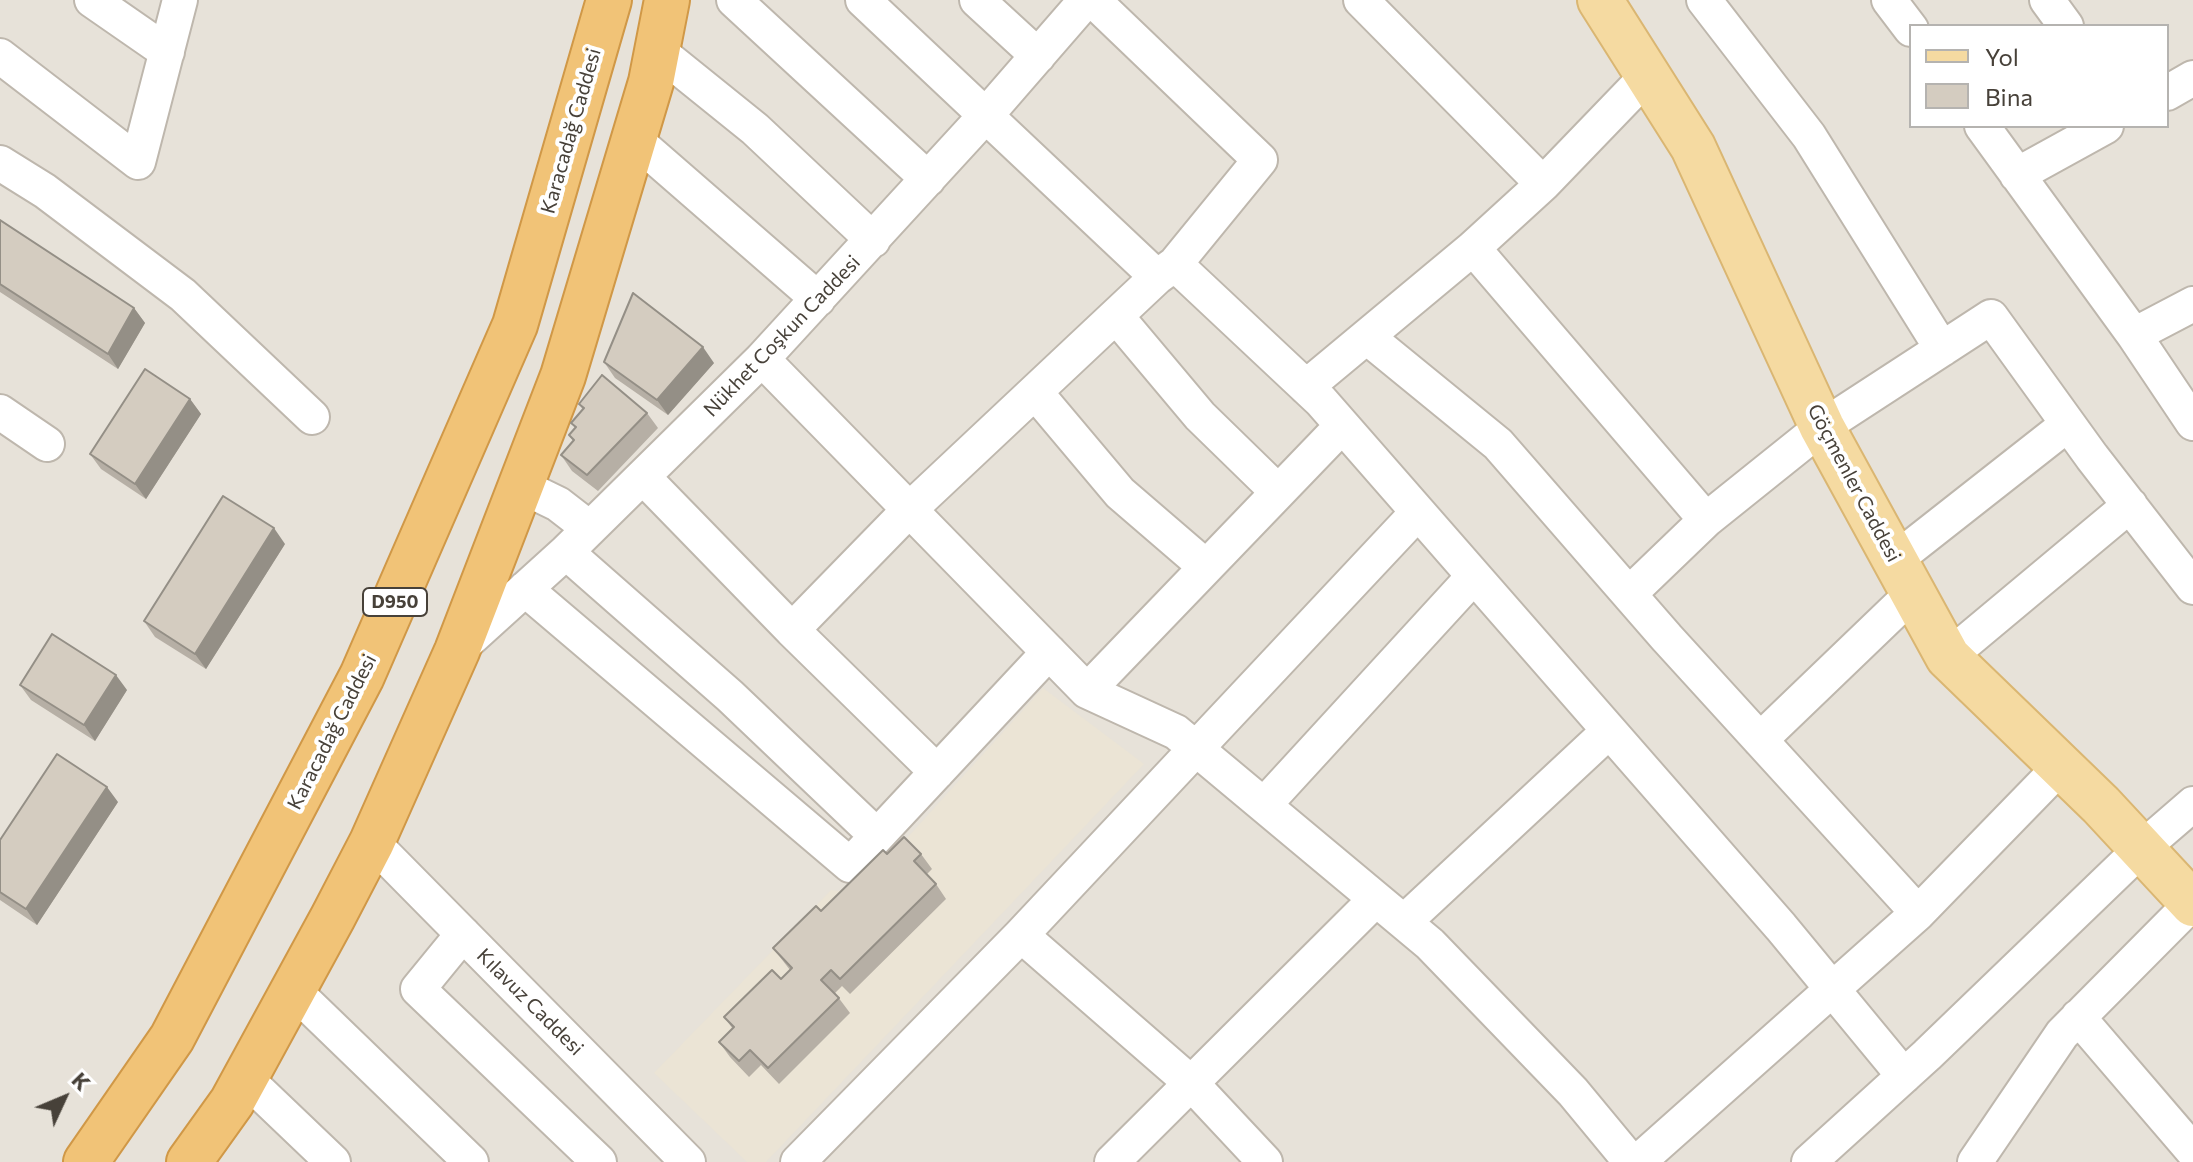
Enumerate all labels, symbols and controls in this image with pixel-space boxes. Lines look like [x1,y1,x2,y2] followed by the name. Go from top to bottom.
[1909,24,2169,128] legend
[1985,42,2019,71] text: Yol
[536,45,606,217] street label: Karacadağ Caddesi
[1985,82,2033,111] text: Bina
[699,250,865,422] street label: Nükhet Coşkun Caddesi
[1802,400,1906,566] street label: Göçmenler Caddesi
[363,588,427,616] road number: D950
[282,650,382,814] street label: Karacadağ Caddesi
[472,944,588,1060] street label: Kılavuz Caddesi
[24,1058,104,1138] north arrow
[67,1066,97,1096] text: K

